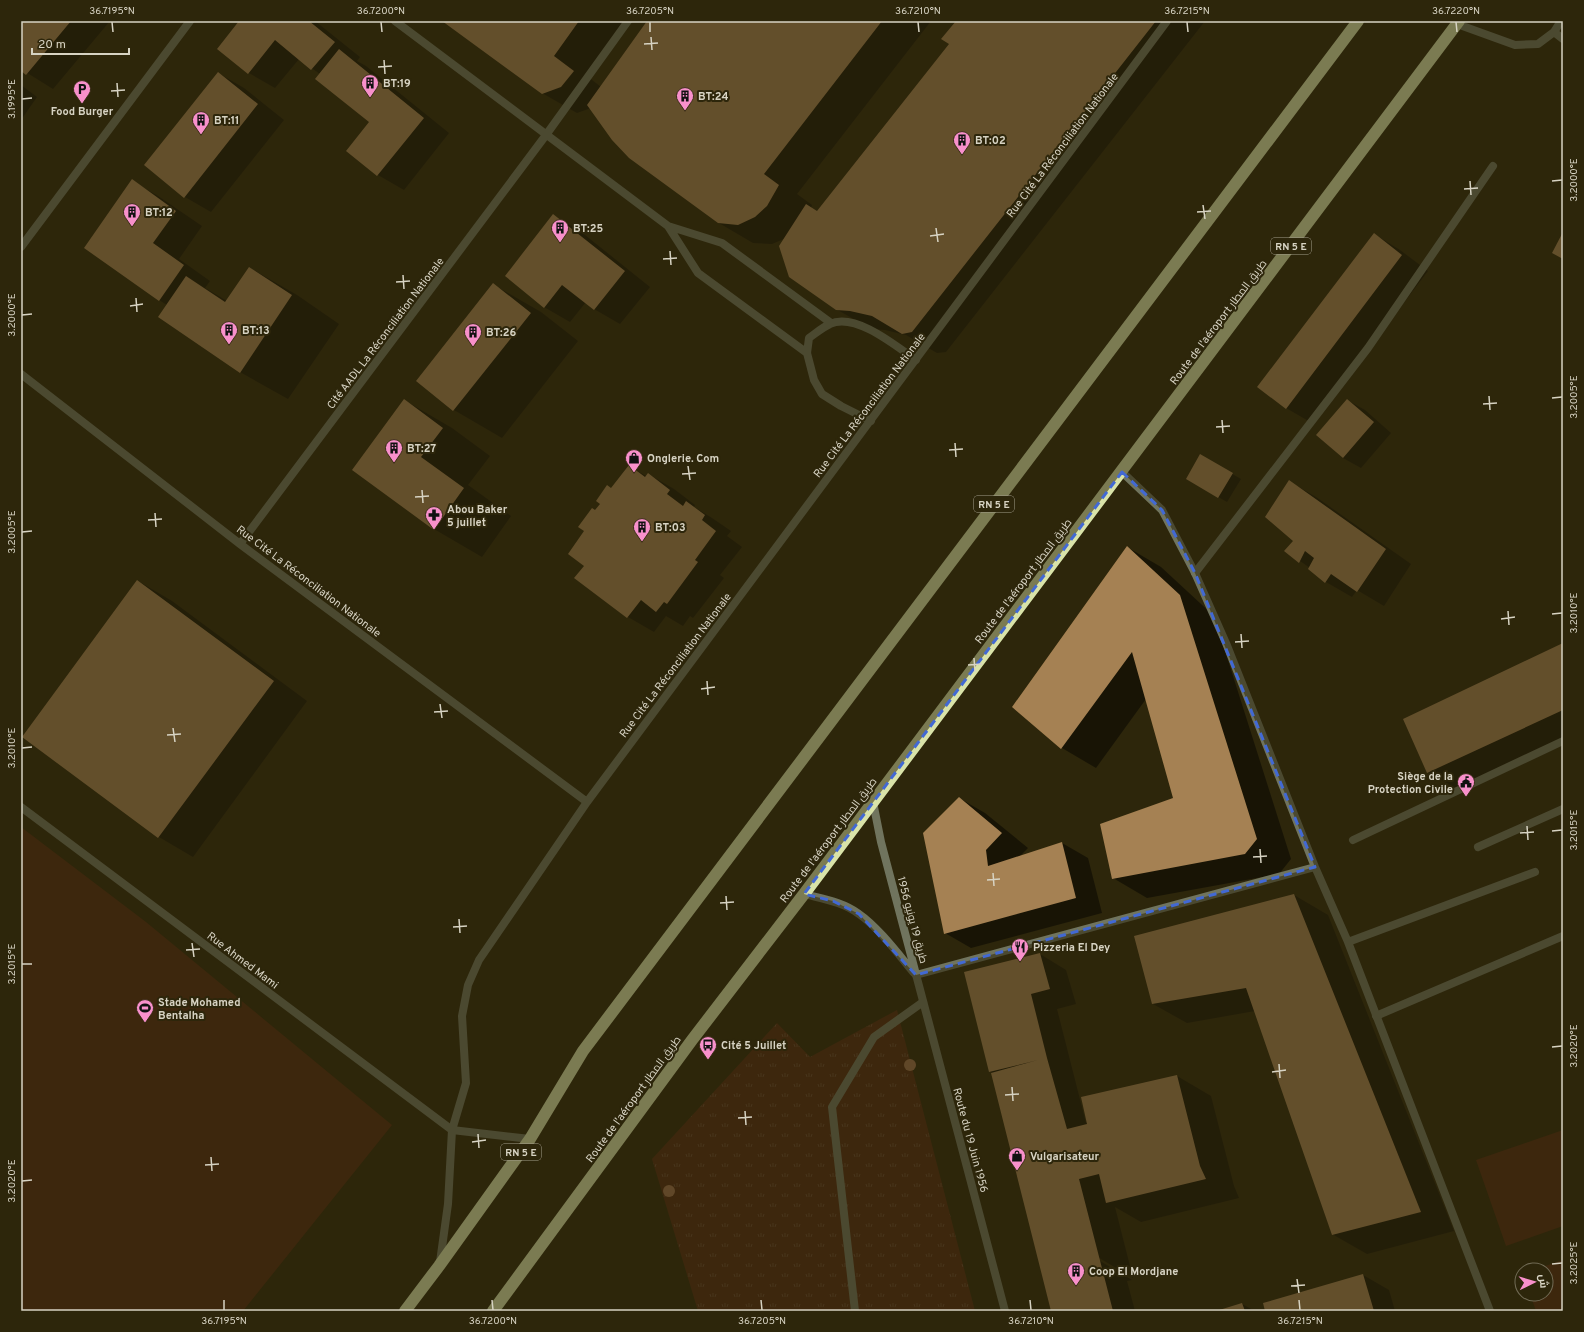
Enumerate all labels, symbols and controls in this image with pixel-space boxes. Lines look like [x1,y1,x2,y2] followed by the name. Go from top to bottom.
[89,5,135,18] text: 36.7195°N
[357,5,405,18] text: 36.7200°N
[626,5,674,18] text: 36.7205°N
[895,5,941,18] text: 36.7210°N
[1164,5,1210,18] text: 36.7215°N
[1432,5,1480,18] text: 36.7220°N
[32,30,129,56] scale bar
[38,37,66,53] text: 20 m
[1004,70,1122,221] street label: Rue Cité La Réconciliation Nationale
[360,73,380,98] building icon: BT:19
[383,77,411,91] place label: BT:19
[6,79,19,119] text: 3.1995°E
[72,79,92,104] parking icon: Food Burger
[675,86,695,111] building icon: BT:24
[698,90,729,104] place label: BT:24
[51,105,114,119] place label: Food Burger
[191,110,211,135] building icon: BT:11
[214,114,240,128] place label: BT:11
[952,130,972,155] building icon: BT:02
[975,134,1006,148] place label: BT:02
[1568,158,1581,202] text: 3.2000°E
[122,202,142,227] building icon: BT:12
[145,206,173,220] place label: BT:12
[550,218,570,243] building icon: BT:25
[573,222,603,236] place label: BT:25
[1271,238,1311,254] road number: RN 5 E
[324,255,447,412] street label: Cité AADL La Réconciliation Nationale
[1167,257,1270,388] street label: Route de l'aéroport طريق المطار
[6,293,19,337] text: 3.2000°E
[219,320,239,345] building icon: BT:13
[463,322,483,347] building icon: BT:26
[242,324,270,338] place label: BT:13
[486,326,516,340] place label: BT:26
[811,330,929,481] street label: Rue Cité La Réconciliation Nationale
[1568,375,1581,419] text: 3.2005°E
[384,438,404,463] building icon: BT:27
[407,442,436,456] place label: BT:27
[624,448,644,473] shop icon: Onglerie. Com
[647,452,719,466] place label: Onglerie. Com
[974,496,1014,512] road number: RN 5 E
[447,503,508,530] place label: Abou Baker 5 juillet
[424,505,444,530] pharmacy icon: Abou Baker 5 juillet
[6,510,19,554] text: 3.2005°E
[972,516,1075,647] street label: Route de l'aéroport طريق المطار
[632,517,652,542] building icon: BT:03
[655,521,686,535] place label: BT:03
[233,523,384,641] street label: Rue Cité La Réconciliation Nationale
[617,590,735,741] street label: Rue Cité La Réconciliation Nationale
[1568,592,1581,634] text: 3.2010°E
[6,727,19,769] text: 3.2010°E
[1368,770,1453,797] place label: Siège de la Protection Civile
[1456,772,1476,797] public building icon: Siège de la Protection Civile
[777,775,880,906] street label: Route de l'aéroport طريق المطار
[1568,810,1581,850] text: 3.2015°E
[894,875,930,965] street label: طريق 19 يونيو 1956
[204,929,281,992] street label: Rue Ahmed Mami
[1010,937,1030,962] restaurant icon: Pizzeria El Dey
[1033,941,1110,955] place label: Pizzeria El Dey
[6,944,19,984] text: 3.2015°E
[158,996,241,1023] place label: Stade Mohamed Bentalha
[135,998,155,1023] sports icon: Stade Mohamed Bentalha
[1568,1024,1581,1068] text: 3.2020°E
[583,1034,684,1166] street label: Route de l'aéroport طريق المطار
[698,1035,718,1060] bus stop icon: Cité 5 Juillet
[721,1039,786,1053] place label: Cité 5 Juillet
[949,1086,991,1194] street label: Route du 19 Juin 1956
[501,1144,541,1160] road number: RN 5 E
[1007,1146,1027,1171] shop icon: Vulgarisateur
[1030,1150,1100,1164] place label: Vulgarisateur
[6,1159,19,1203] text: 3.2020°E
[1568,1241,1581,1285] text: 3.2025°E
[1066,1261,1086,1286] building icon: Coop El Mordjane
[1514,1262,1554,1302] north arrow
[1089,1265,1178,1279] place label: Coop El Mordjane
[1535,1274,1551,1289] text: ش
[201,1315,247,1328] text: 36.7195°N
[469,1315,517,1328] text: 36.7200°N
[738,1315,786,1328] text: 36.7205°N
[1008,1315,1054,1328] text: 36.7210°N
[1277,1315,1323,1328] text: 36.7215°N

